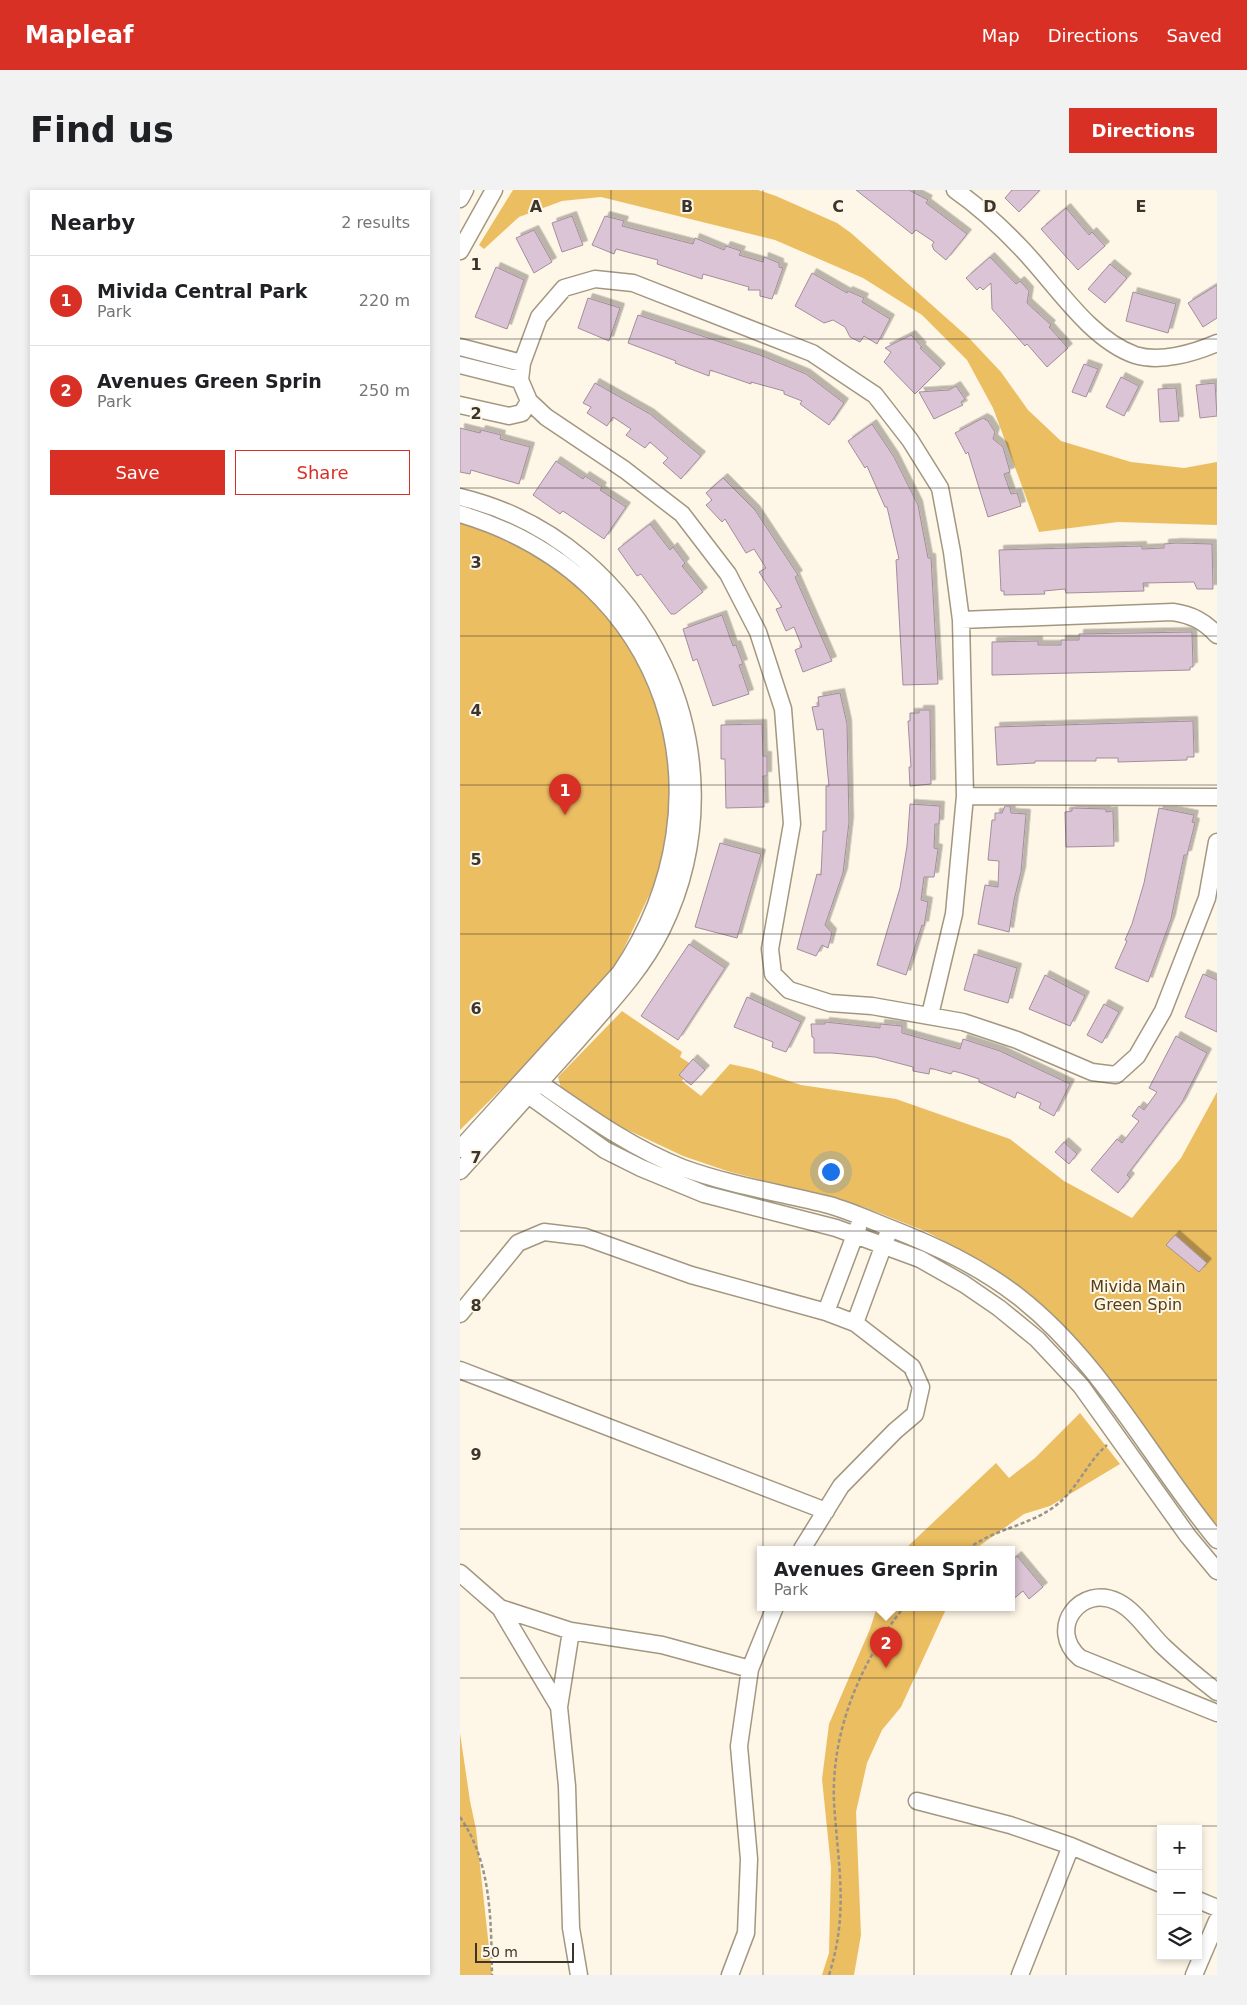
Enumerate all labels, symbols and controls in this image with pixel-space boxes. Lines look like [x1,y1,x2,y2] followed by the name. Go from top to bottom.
[25,21,133,49] text: Mapleaf
[982,25,1020,46] text: Map
[1048,25,1138,46] text: Directions
[1166,25,1222,46] text: Saved
[1069,108,1217,153] button: Directions
[30,110,174,150] text: Find us
[530,197,543,216] text: A
[681,197,693,216] text: B
[832,197,844,216] text: C
[983,197,997,216] text: D
[1136,197,1146,216] text: E
[50,211,135,235] text: Nearby
[341,213,410,232] text: 2 results
[470,255,482,274] text: 1
[97,280,307,302] text: Mivida Central Park
[60,291,72,310] text: 1
[359,291,410,310] text: 220 m
[97,302,132,321] text: Park
[97,370,322,392] text: Avenues Green Sprin
[60,381,72,400] text: 2
[359,381,410,400] text: 250 m
[97,392,132,411] text: Park
[470,404,482,423] text: 2
[50,450,225,495] button: Save
[235,450,410,495] button: Share
[470,553,482,572] text: 3
[470,701,482,720] text: 4
[549,774,581,815] pin: 1
[470,850,482,869] text: 5
[470,999,482,1018] text: 6
[470,1148,482,1167] text: 7
[818,1159,844,1185] your location
[1090,1277,1186,1314] park label: Mivida Main Green Spin
[470,1296,482,1315] text: 8
[470,1445,482,1464] text: 9
[757,1546,1015,1611] popup
[774,1558,998,1580] text: Avenues Green Sprin
[774,1580,808,1599] text: Park
[870,1627,902,1668] pin: 2
[1157,1825,1202,1960] map controls
[1157,1825,1202,1870] button: +
[1157,1870,1202,1915] button: −
[1157,1915,1202,1960] button: layers
[475,1940,574,1963] scale bar
[482,1944,518,1960] text: 50 m

